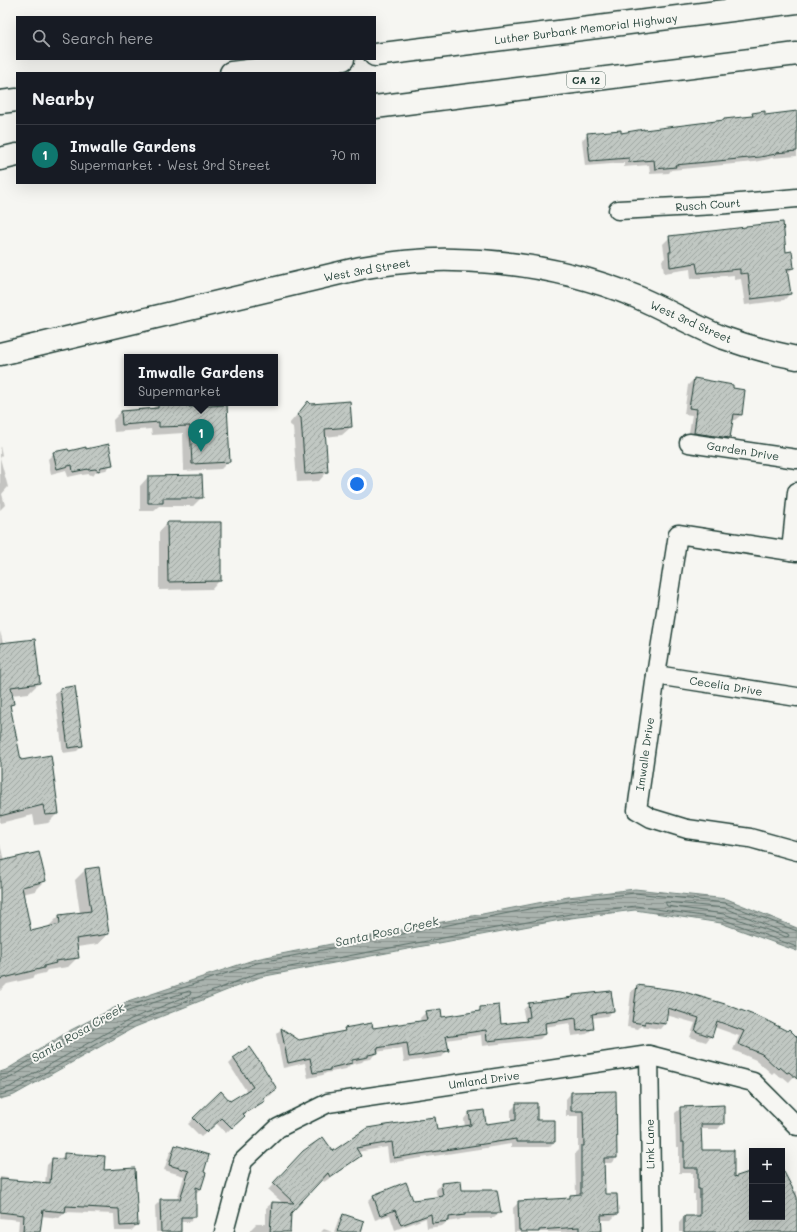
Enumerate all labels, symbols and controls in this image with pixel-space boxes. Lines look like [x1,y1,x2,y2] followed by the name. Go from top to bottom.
[494,10,679,47] street label: Luther Burbank Memorial Highway
[16,16,376,60] search box
[30,27,52,49] icon: search
[62,28,153,48] text: Search here
[567,72,605,88] road number: CA 12
[32,87,94,109] text: Nearby
[70,136,196,156] text: Imwalle Gardens
[42,146,48,163] text: 1
[330,146,360,163] text: 70 m
[70,156,270,173] text: Supermarket · West 3rd Street
[675,195,741,214] street label: Rusch Court
[322,254,412,285] street label: West 3rd Street
[648,297,734,346] street label: West 3rd Street
[124,354,278,406] popup
[138,362,264,382] text: Imwalle Gardens
[138,382,221,399] text: Supermarket
[188,419,214,452] pin: 1
[706,437,780,464] street label: Garden Drive
[347,474,367,494] your location
[689,672,764,699] street label: Cecelia Drive
[632,716,657,792] street label: Imwalle Drive
[334,912,441,950] water label: Santa Rosa Creek
[28,999,128,1065] water label: Santa Rosa Creek
[448,1067,520,1092] street label: Umland Drive
[642,1119,657,1169] street label: Link Lane
[749,1148,785,1220] map controls
[749,1148,785,1184] button: +
[749,1184,785,1220] button: −

